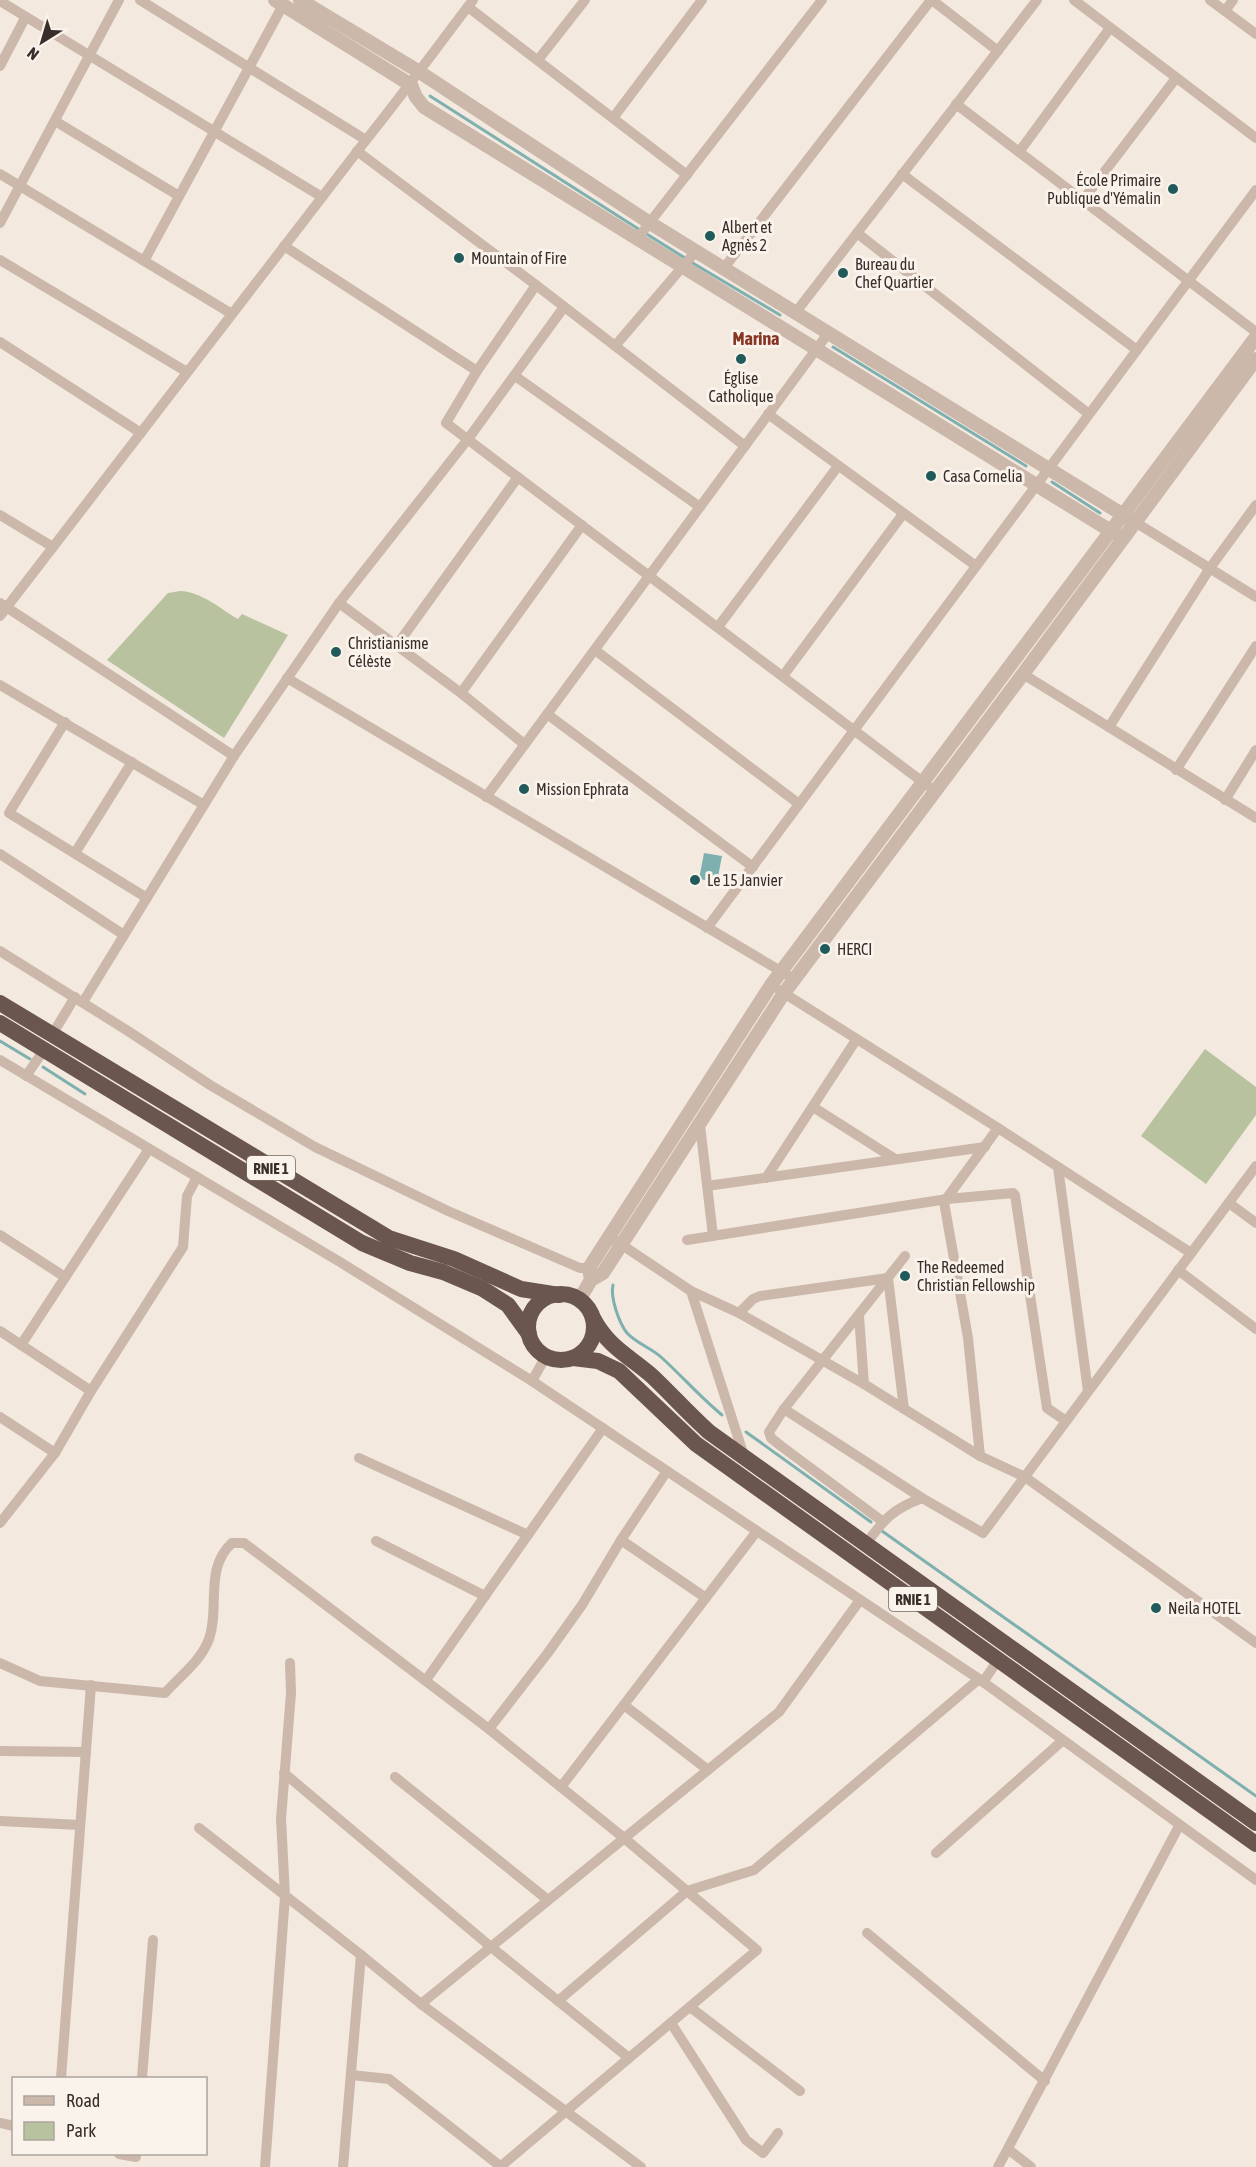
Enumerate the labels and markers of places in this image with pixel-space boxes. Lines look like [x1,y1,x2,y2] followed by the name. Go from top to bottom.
[1047,171,1161,208] place label: École Primaire Publique d'Yémalin
[1166,182,1180,196] marker: École Primaire Publique d'Yémalin
[722,218,773,255] place label: Albert et Agnès 2
[703,229,717,243] marker: Albert et Agnès 2
[471,249,567,267] place label: Mountain of Fire
[452,251,466,265] marker: Mountain of Fire
[855,255,933,291] place label: Bureau du Chef Quartier
[836,266,850,280] marker: Bureau du Chef Quartier
[734,352,748,366] marker: Église Catholique
[708,369,774,406] place label: Église Catholique
[943,467,1023,485] place label: Casa Cornelia
[924,469,938,483] marker: Casa Cornelia
[348,634,429,670] place label: Christianisme Célèste
[329,645,343,659] marker: Christianisme Célèste
[536,780,629,799] place label: Mission Ephrata
[517,782,531,796] marker: Mission Ephrata
[707,871,783,889] place label: Le 15 Janvier
[688,873,702,887] marker: Le 15 Janvier
[837,940,872,958] place label: HERCI
[818,942,832,956] marker: HERCI
[917,1258,1035,1295] place label: The Redeemed Christian Fellowship
[898,1269,912,1283] marker: The Redeemed Christian Fellowship
[1168,1599,1241,1617] place label: Neila HOTEL
[1149,1601,1163,1615] marker: Neila HOTEL

